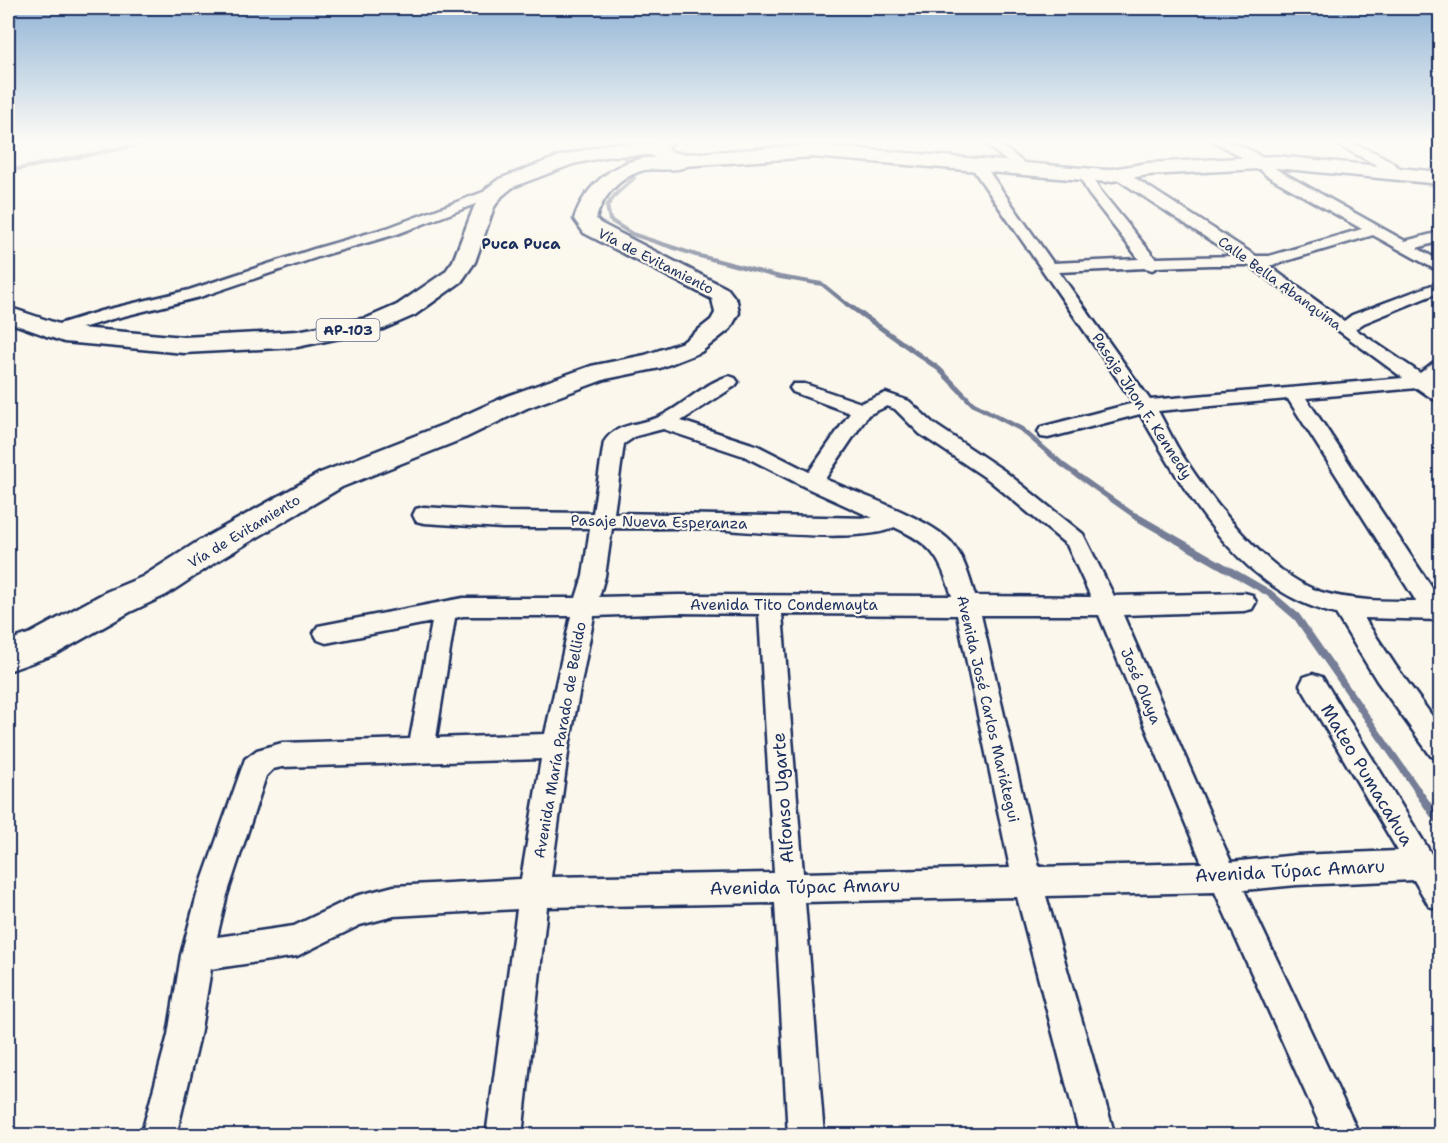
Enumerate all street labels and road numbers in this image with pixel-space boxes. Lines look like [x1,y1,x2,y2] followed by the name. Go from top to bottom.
[595,224,717,298] street label: Vía de Evitamiento
[1215,232,1346,334] street label: Calle Bella Abanquina
[316,319,380,341] road number: AP-103
[1087,329,1197,483] street label: Pasaje Jhon F. Kennedy
[185,490,303,572] street label: Vía de Evitamiento
[570,510,748,534] street label: Pasaje Nueva Esperanza
[952,593,1024,825] street label: Avenida José Carlos Mariátegui
[690,595,879,615] street label: Avenida Tito Condemayta
[529,620,591,860] street label: Avenida María Parado de Bellido
[1116,645,1166,728] street label: José Olaya
[1315,699,1419,851] street label: Mateo Pumacahua
[766,732,800,864] street label: Alfonso Ugarte
[1194,854,1386,888] street label: Avenida Túpac Amaru
[710,873,900,901] street label: Avenida Túpac Amaru

